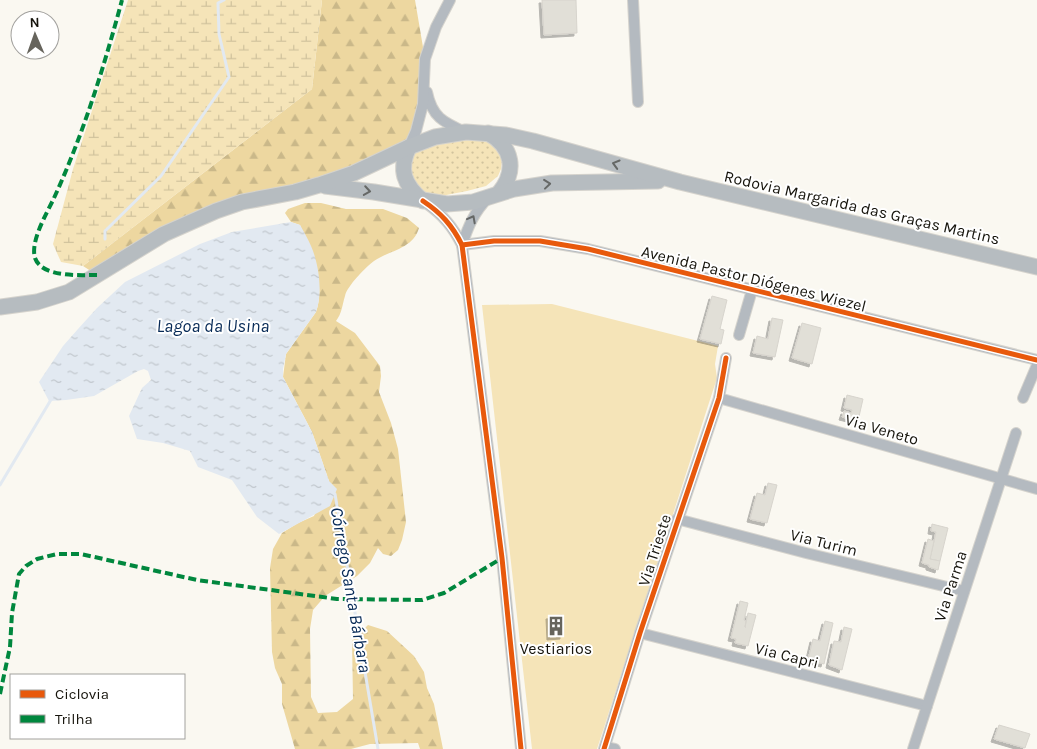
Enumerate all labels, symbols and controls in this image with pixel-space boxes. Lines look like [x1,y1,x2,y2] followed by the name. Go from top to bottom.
[10,10,60,60] north arrow
[29,14,40,31] text: N
[612,159,621,169] one-way arrow
[722,166,1002,248] street label: Rodovia Margarida das Graças Martins
[544,179,552,190] one-way arrow
[363,185,372,195] one-way arrow
[466,215,476,224] one-way arrow
[640,241,868,316] street label: Avenida Pastor Diógenes Wiezel
[157,315,269,337] water label: Lagoa da Usina
[843,410,921,449] street label: Via Veneto
[326,505,376,675] water label: Córrego Santa Bárbara
[634,512,675,589] street label: Via Trieste
[788,525,859,560] street label: Via Turim
[930,548,971,624] street label: Via Parma
[545,615,567,637] building icon: Vestiarios
[753,638,821,673] street label: Via Capri
[520,639,592,658] place label: Vestiarios
[10,674,185,739] legend
[55,685,109,703] text: Ciclovia
[55,710,93,728] text: Trilha

